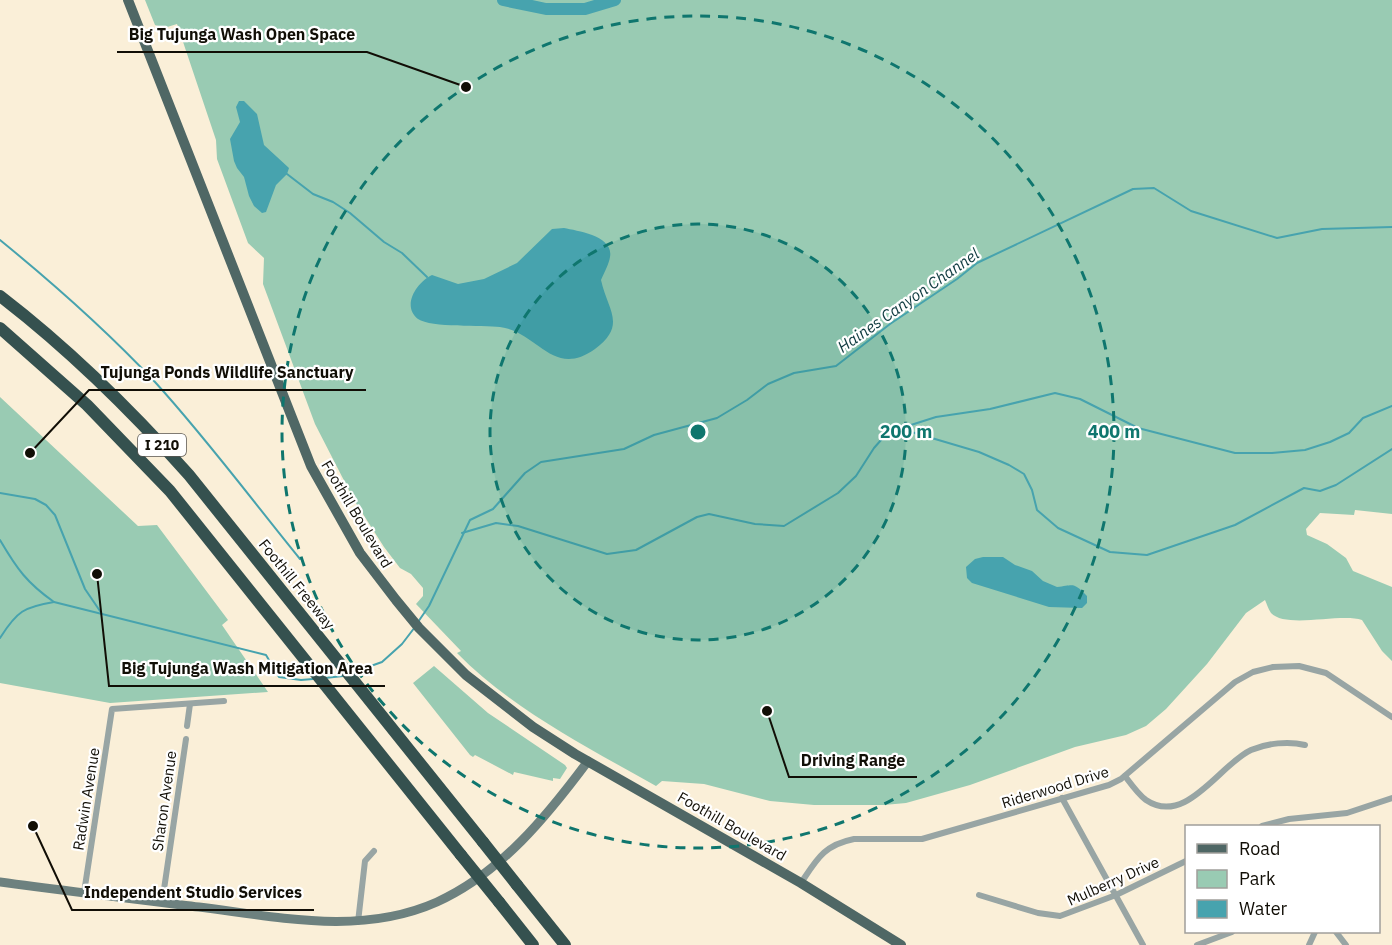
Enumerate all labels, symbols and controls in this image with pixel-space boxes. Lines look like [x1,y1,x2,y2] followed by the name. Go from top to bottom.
[117,18,367,52] callout: Big Tujunga Wash Open Space
[129,24,355,44] text: Big Tujunga Wash Open Space
[833,243,983,357] water label: Haines Canyon Channel
[89,356,366,390] callout: Tujunga Ponds Wildlife Sanctuary
[100,362,354,382] text: Tujunga Ponds Wildlife Sanctuary
[880,420,932,443] text: 200 m
[1088,420,1140,443] text: 400 m
[688,422,708,442] centre of rings
[138,434,186,456] road number: I 210
[317,457,397,571] street label: Foothill Boulevard
[255,535,340,633] street label: Foothill Freeway
[109,652,385,686] callout: Big Tujunga Wash Mitigation Area
[121,658,373,678] text: Big Tujunga Wash Mitigation Area
[789,743,917,777] callout: Driving Range
[69,746,103,852] street label: Radwin Avenue
[148,750,180,852] street label: Sharon Avenue
[801,750,905,770] text: Driving Range
[999,762,1111,812] street label: Riderwood Drive
[674,787,790,865] street label: Foothill Boulevard
[1185,825,1380,933] legend
[1239,837,1280,860] text: Road
[1064,852,1162,910] street label: Mulberry Drive
[1239,867,1276,890] text: Park
[72,876,314,910] callout: Independent Studio Services
[84,882,302,902] text: Independent Studio Services
[1239,897,1288,920] text: Water

